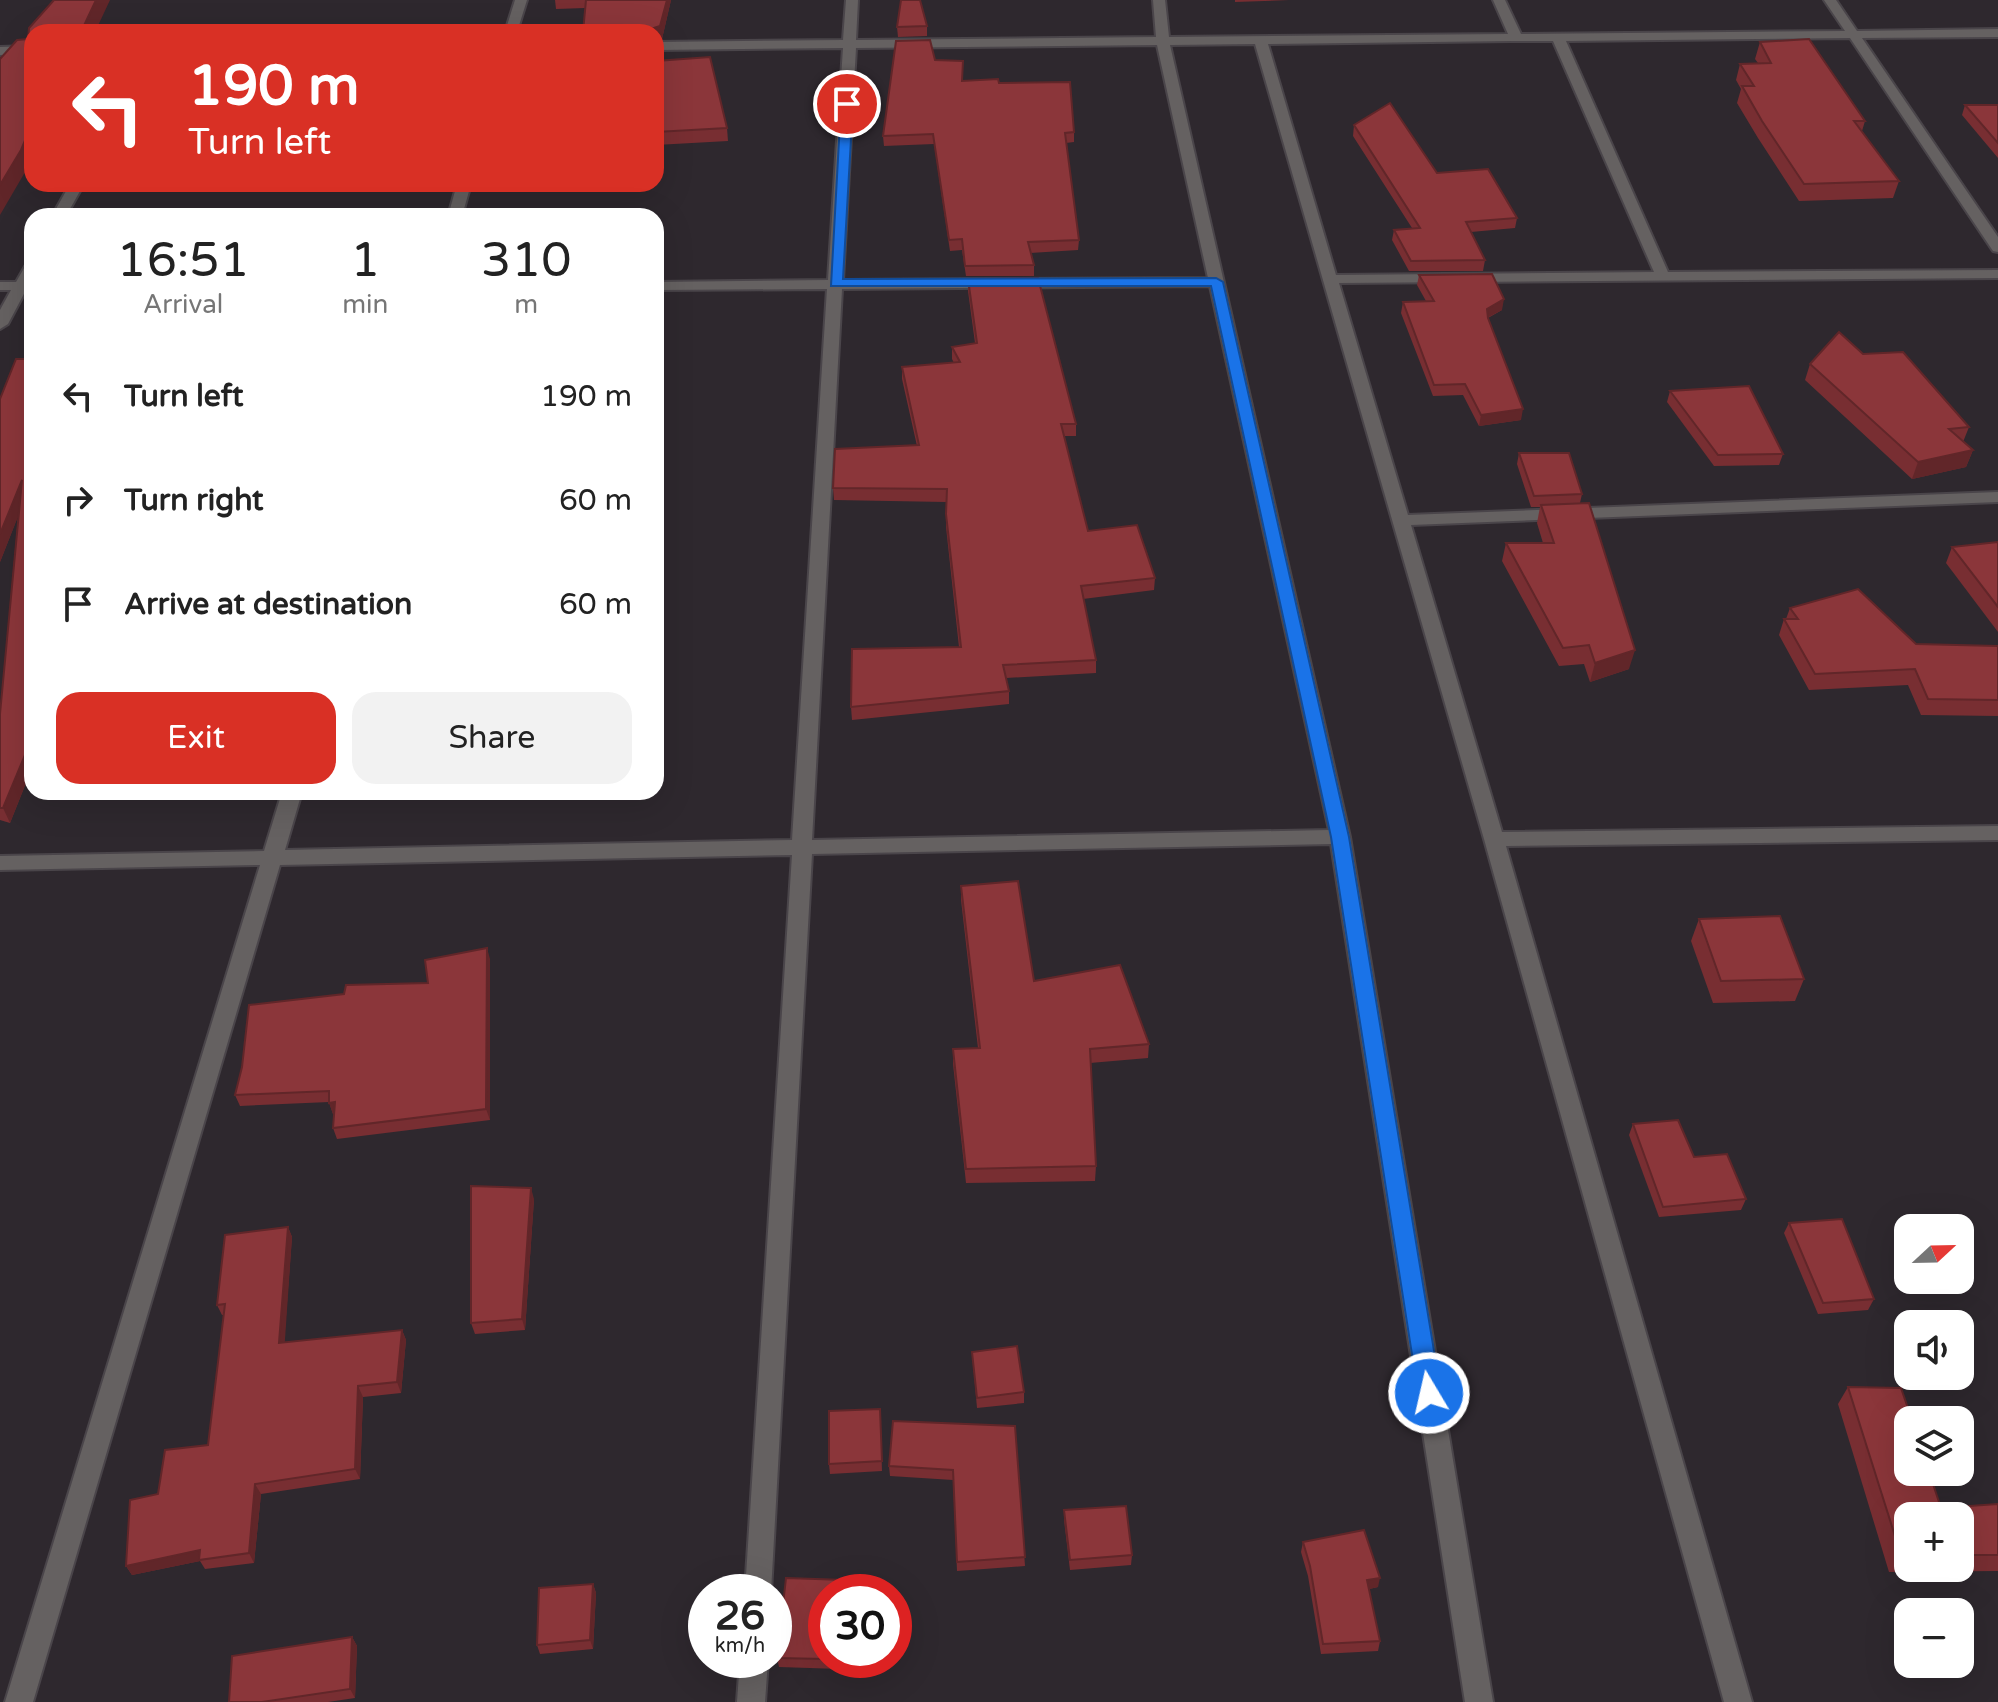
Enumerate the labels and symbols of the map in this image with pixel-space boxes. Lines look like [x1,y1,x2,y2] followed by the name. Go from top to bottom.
[813,70,881,138] pin
[1894,1214,1974,1294] north arrow
[1387,1351,1471,1435] position arrow
[808,1574,912,1678] speed limit sign: 30

